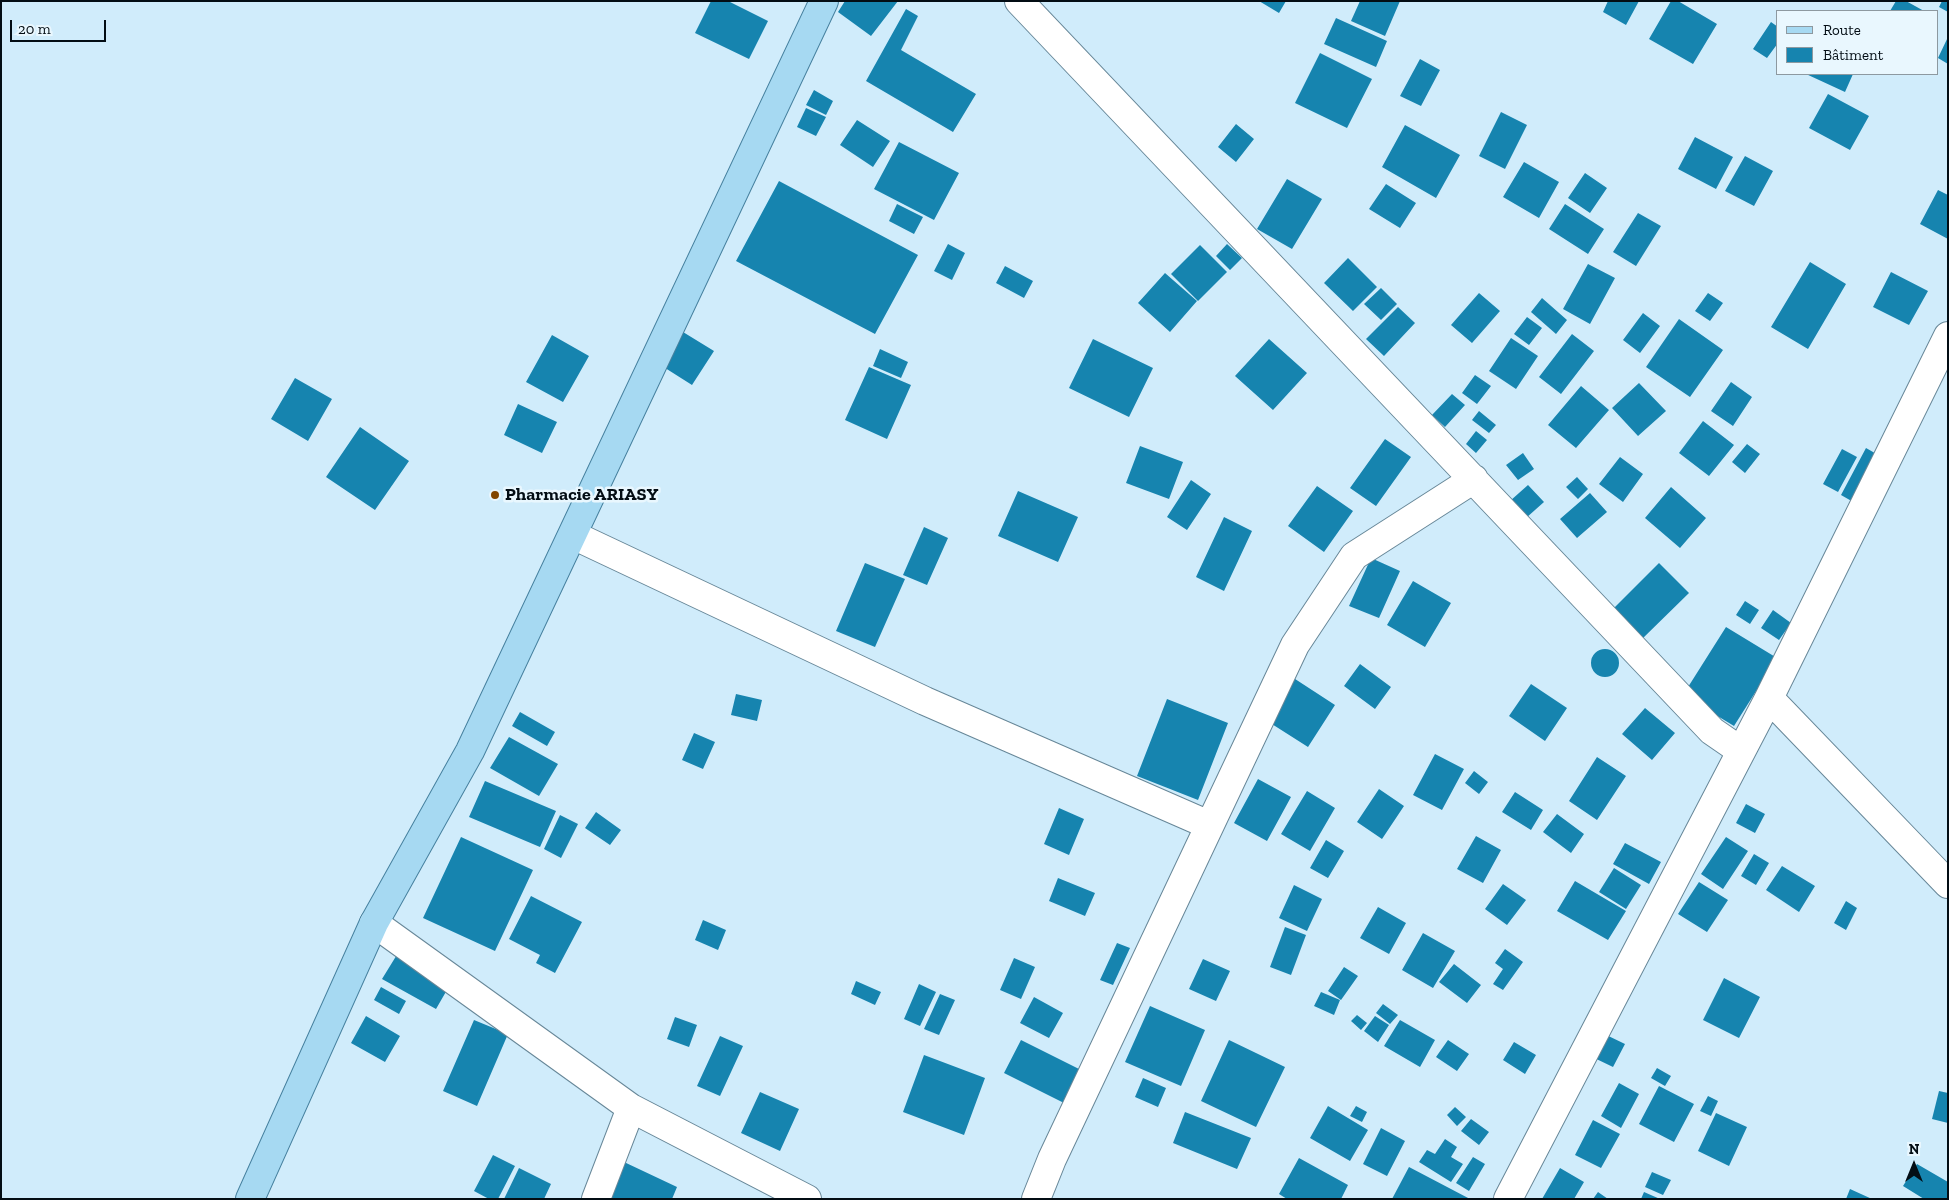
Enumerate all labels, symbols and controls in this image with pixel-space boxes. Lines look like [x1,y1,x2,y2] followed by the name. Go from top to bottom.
[12,10,109,42] scale bar
[1776,10,1939,75] legend
[18,20,51,38] text: 20 m
[1823,21,1861,39] text: Route
[1823,46,1883,64] text: Bâtiment
[505,484,658,506] place label: Pharmacie ARIASY
[489,489,501,501] marker: Pharmacie ARIASY
[1889,1140,1939,1190] north arrow
[1909,1141,1919,1158] text: N

